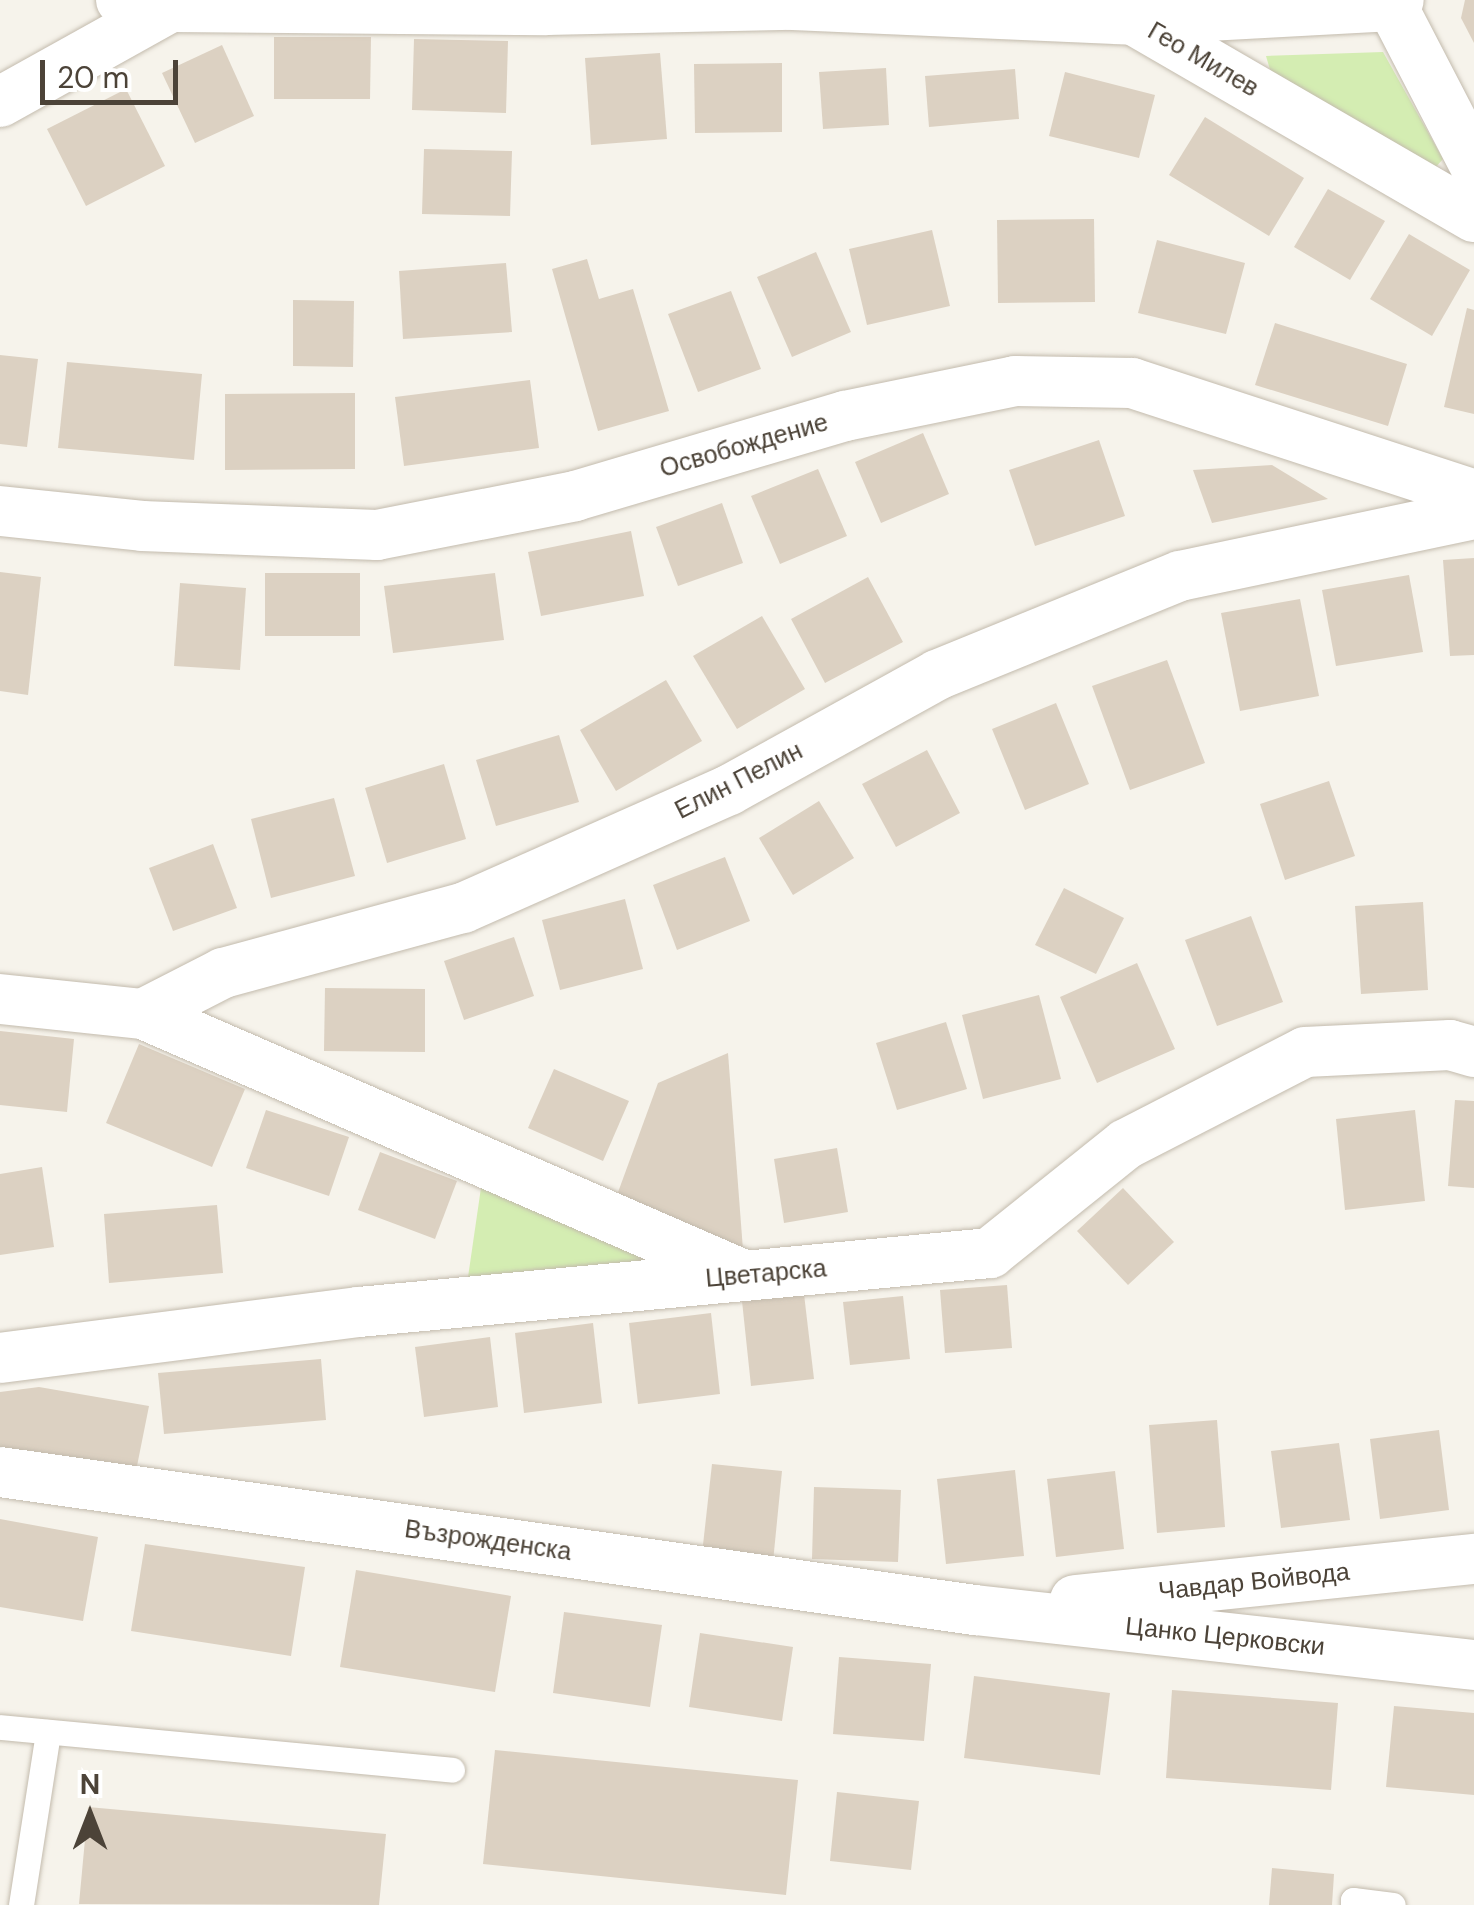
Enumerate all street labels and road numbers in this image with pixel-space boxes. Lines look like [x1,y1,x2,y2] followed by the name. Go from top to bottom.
[1142,16,1264,104] street label: Гео Милев
[656,408,832,484] street label: Освобождение
[670,736,808,826] street label: Елин Пелин
[704,1254,828,1294] street label: Цветарска
[403,1514,573,1568] street label: Възрожденска
[1157,1557,1351,1607] street label: Чавдар Войвода
[1124,1612,1326,1662] street label: Цанко Церковски

